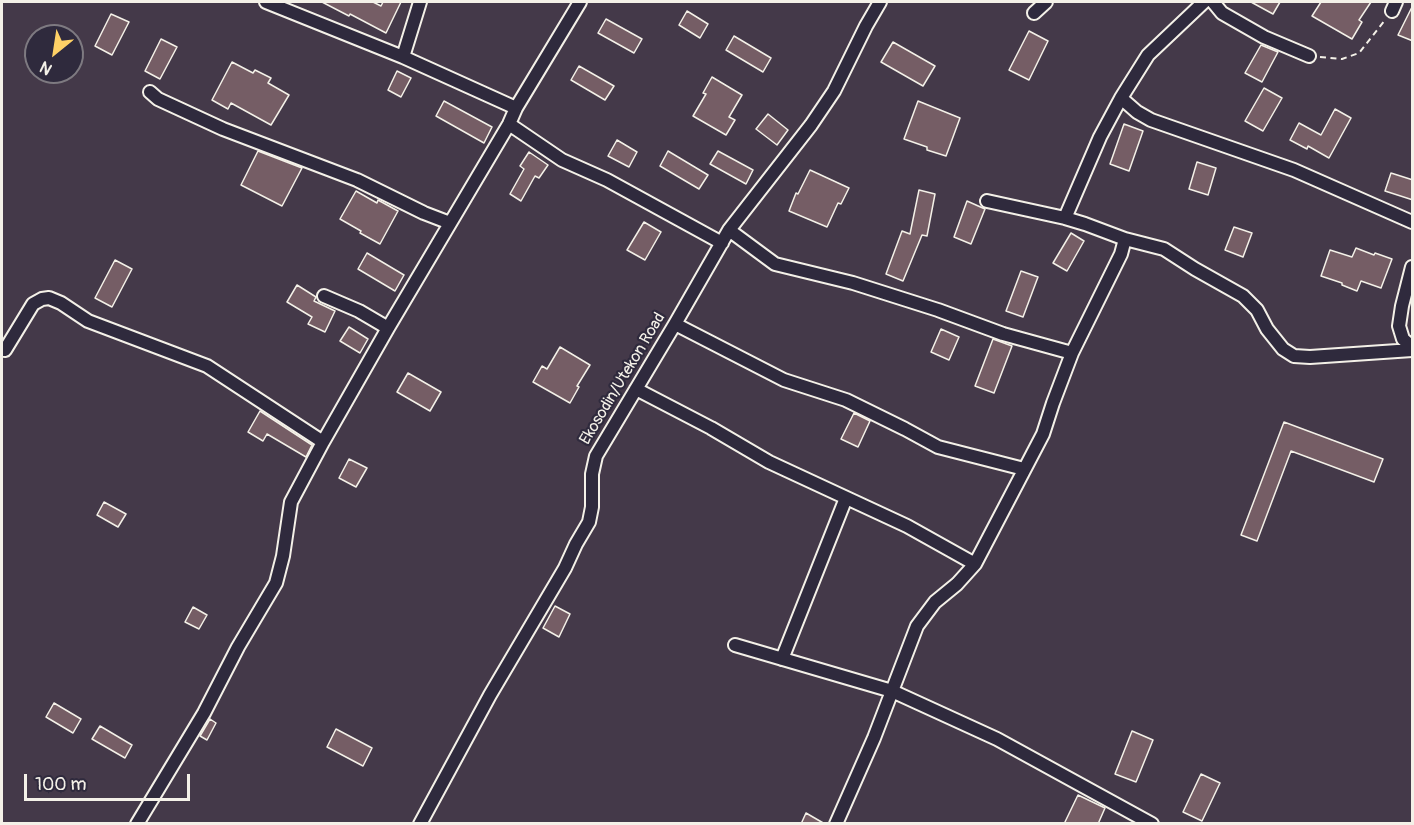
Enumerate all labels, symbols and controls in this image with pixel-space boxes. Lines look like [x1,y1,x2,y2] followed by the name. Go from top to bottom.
[24,24,84,84] north arrow
[36,56,56,79] text: N
[576,310,670,448] street label: Ekosodin/Utekon Road
[27,762,194,800] scale bar
[35,773,87,796] text: 100 m

